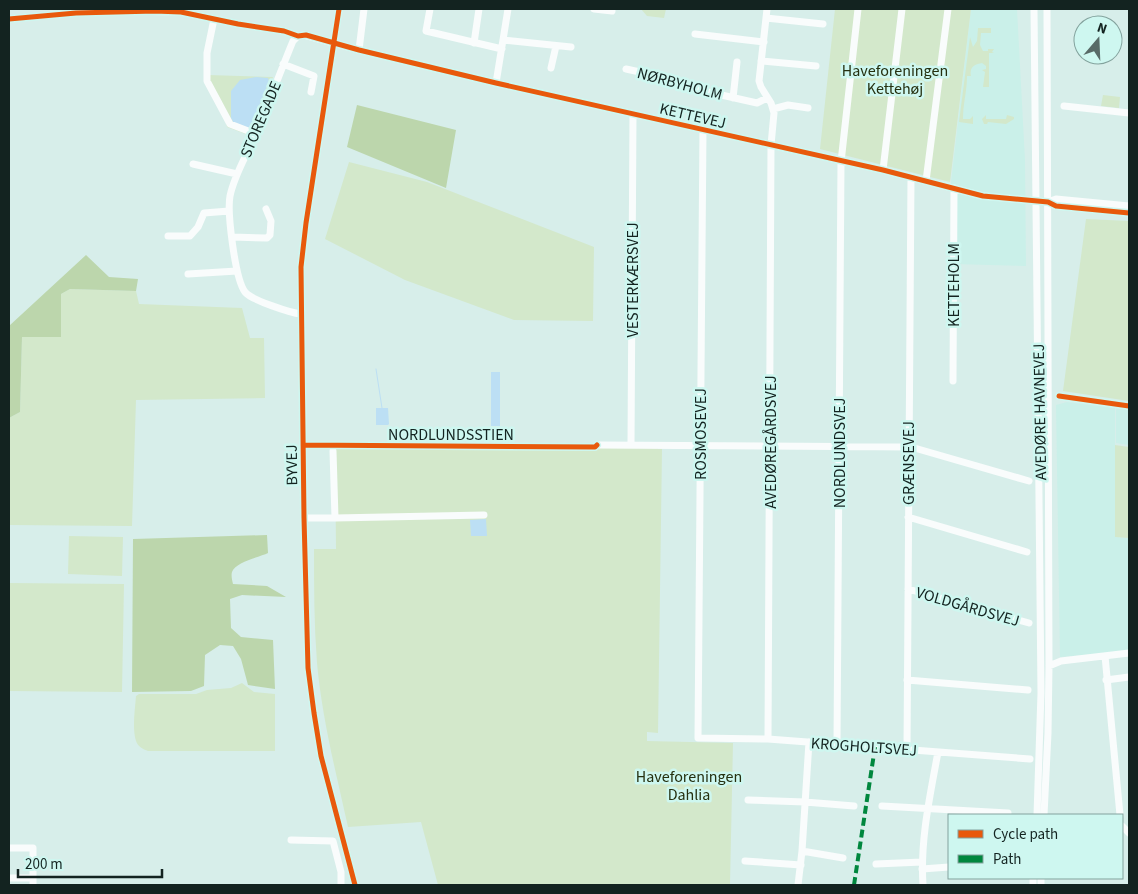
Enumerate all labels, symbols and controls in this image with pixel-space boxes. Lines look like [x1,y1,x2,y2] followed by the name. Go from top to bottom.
[1073,15,1123,65] north arrow
[1094,18,1110,40] text: N
[842,60,948,100] park label: Haveforeningen Kettehøj
[635,62,725,106] street label: NØRBYHOLM
[235,78,287,161] street label: STOREGADE
[657,98,728,134] street label: KETTEVEJ
[622,222,644,338] street label: VESTERKÆRSVEJ
[943,243,965,327] street label: KETTEHOLM
[1028,343,1052,480] street label: AVEDØRE HAVNEVEJ
[760,375,782,509] street label: AVEDØREGÅRDSVEJ
[690,388,712,480] street label: ROSMOSEVEJ
[829,398,851,508] street label: NORDLUNDSVEJ
[898,421,920,505] street label: GRÆNSEVEJ
[388,424,514,446] street label: NORDLUNDSSTIEN
[281,444,303,486] street label: BYVEJ
[913,582,1022,632] street label: VOLDGÅRDSVEJ
[810,732,918,762] street label: KROGHOLTSVEJ
[636,766,742,806] park label: Haveforeningen Dahlia
[948,814,1123,879] legend
[993,824,1058,845] text: Cycle path
[18,846,161,878] scale bar
[993,849,1021,870] text: Path
[25,854,63,875] text: 200 m

